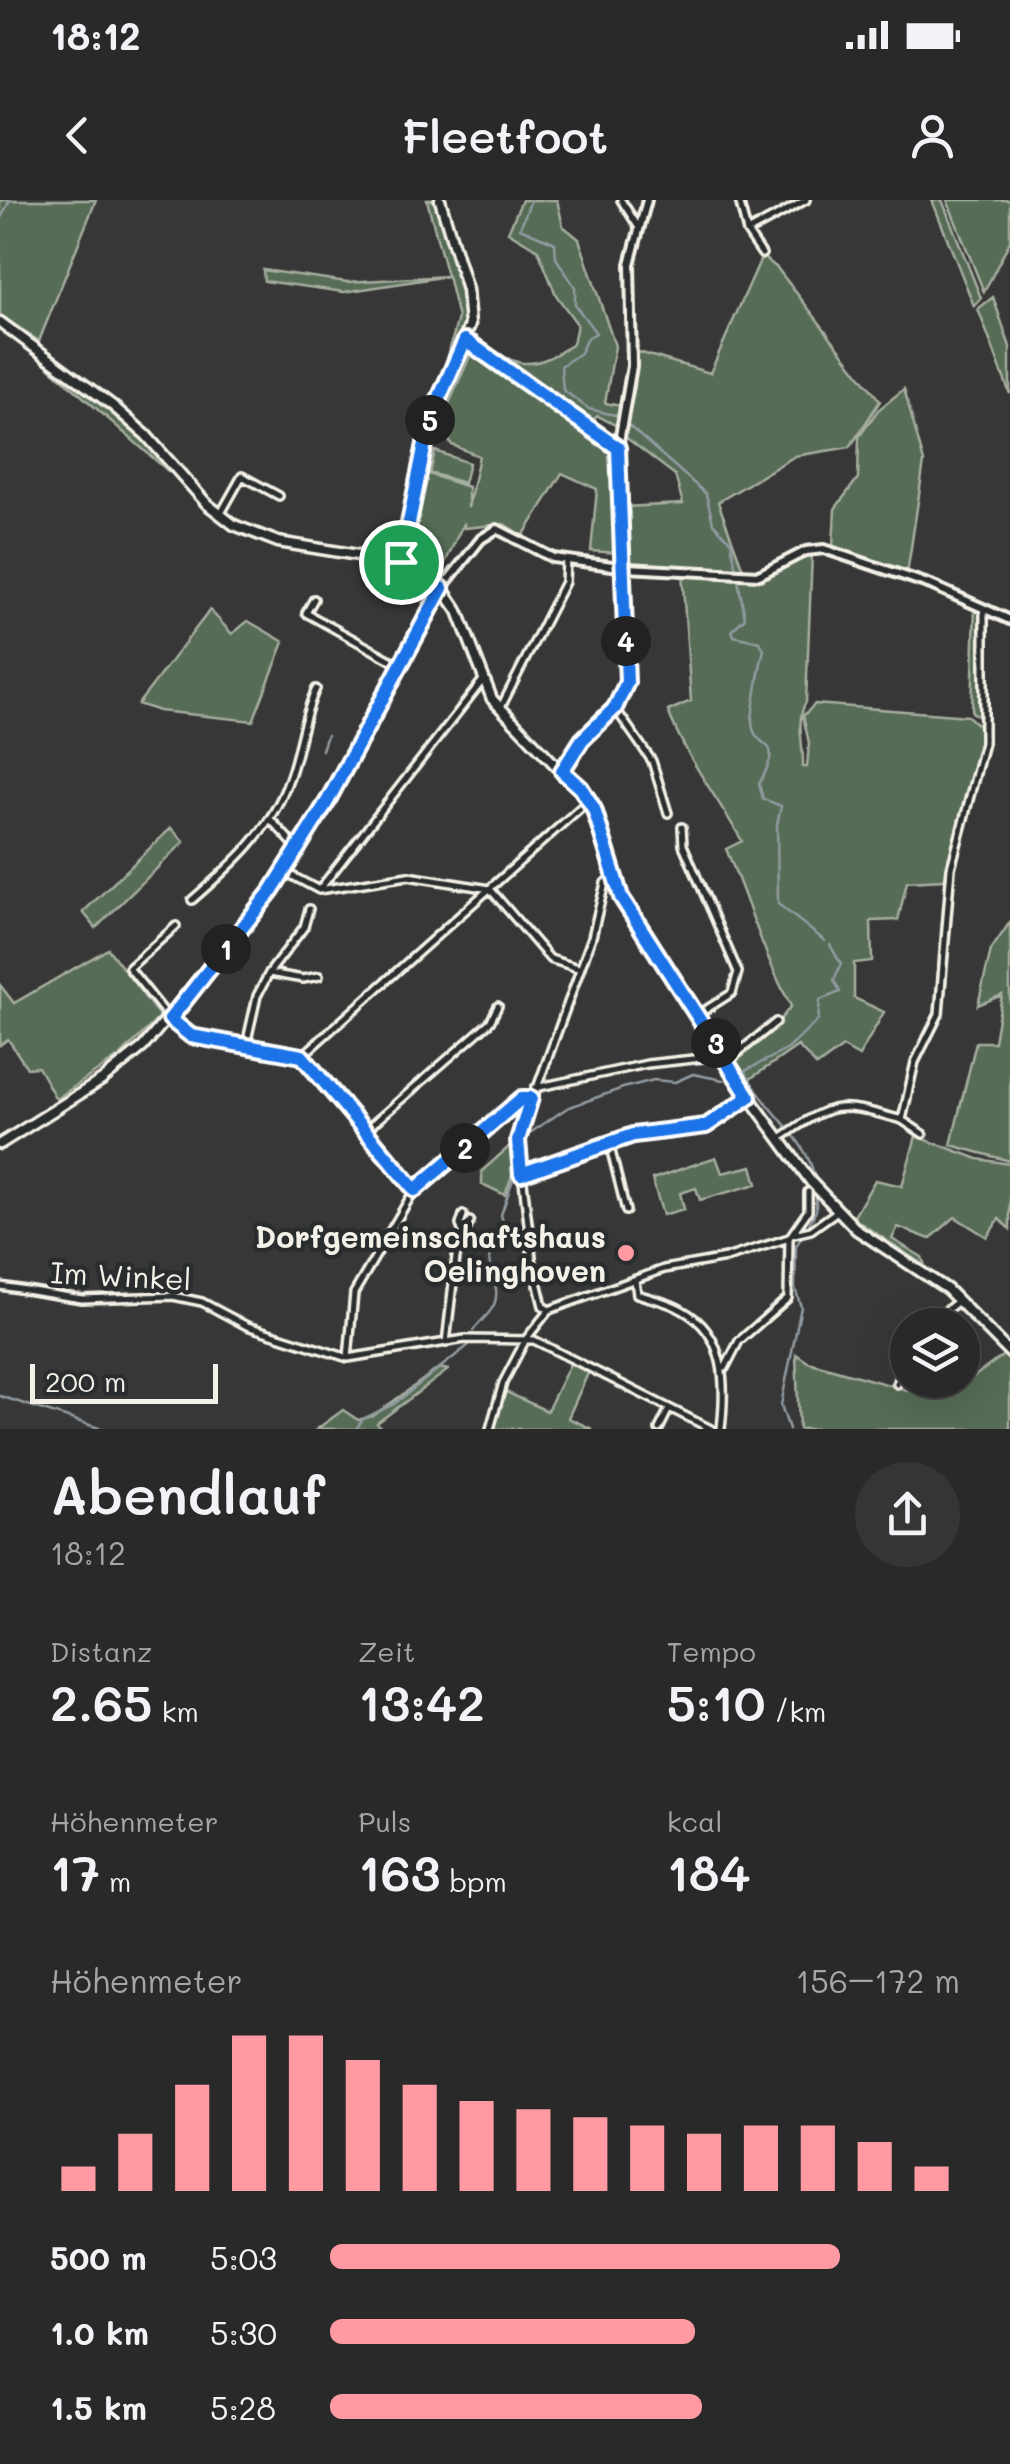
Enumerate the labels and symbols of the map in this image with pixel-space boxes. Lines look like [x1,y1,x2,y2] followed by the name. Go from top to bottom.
[405,395,455,445] pin: 5
[359,520,444,605] pin
[601,616,651,666] pin: 4
[201,924,251,974] pin: 1
[691,1018,741,1068] pin: 3
[440,1123,490,1173] pin: 2
[255,1216,606,1290] place label: Dorfgemeinschaftshaus Oelinghoven
[615,1242,637,1264] marker: Dorfgemeinschaftshaus Oelinghoven
[50,1251,192,1299] street label: Im Winkel
[30,1359,218,1404] scale bar

